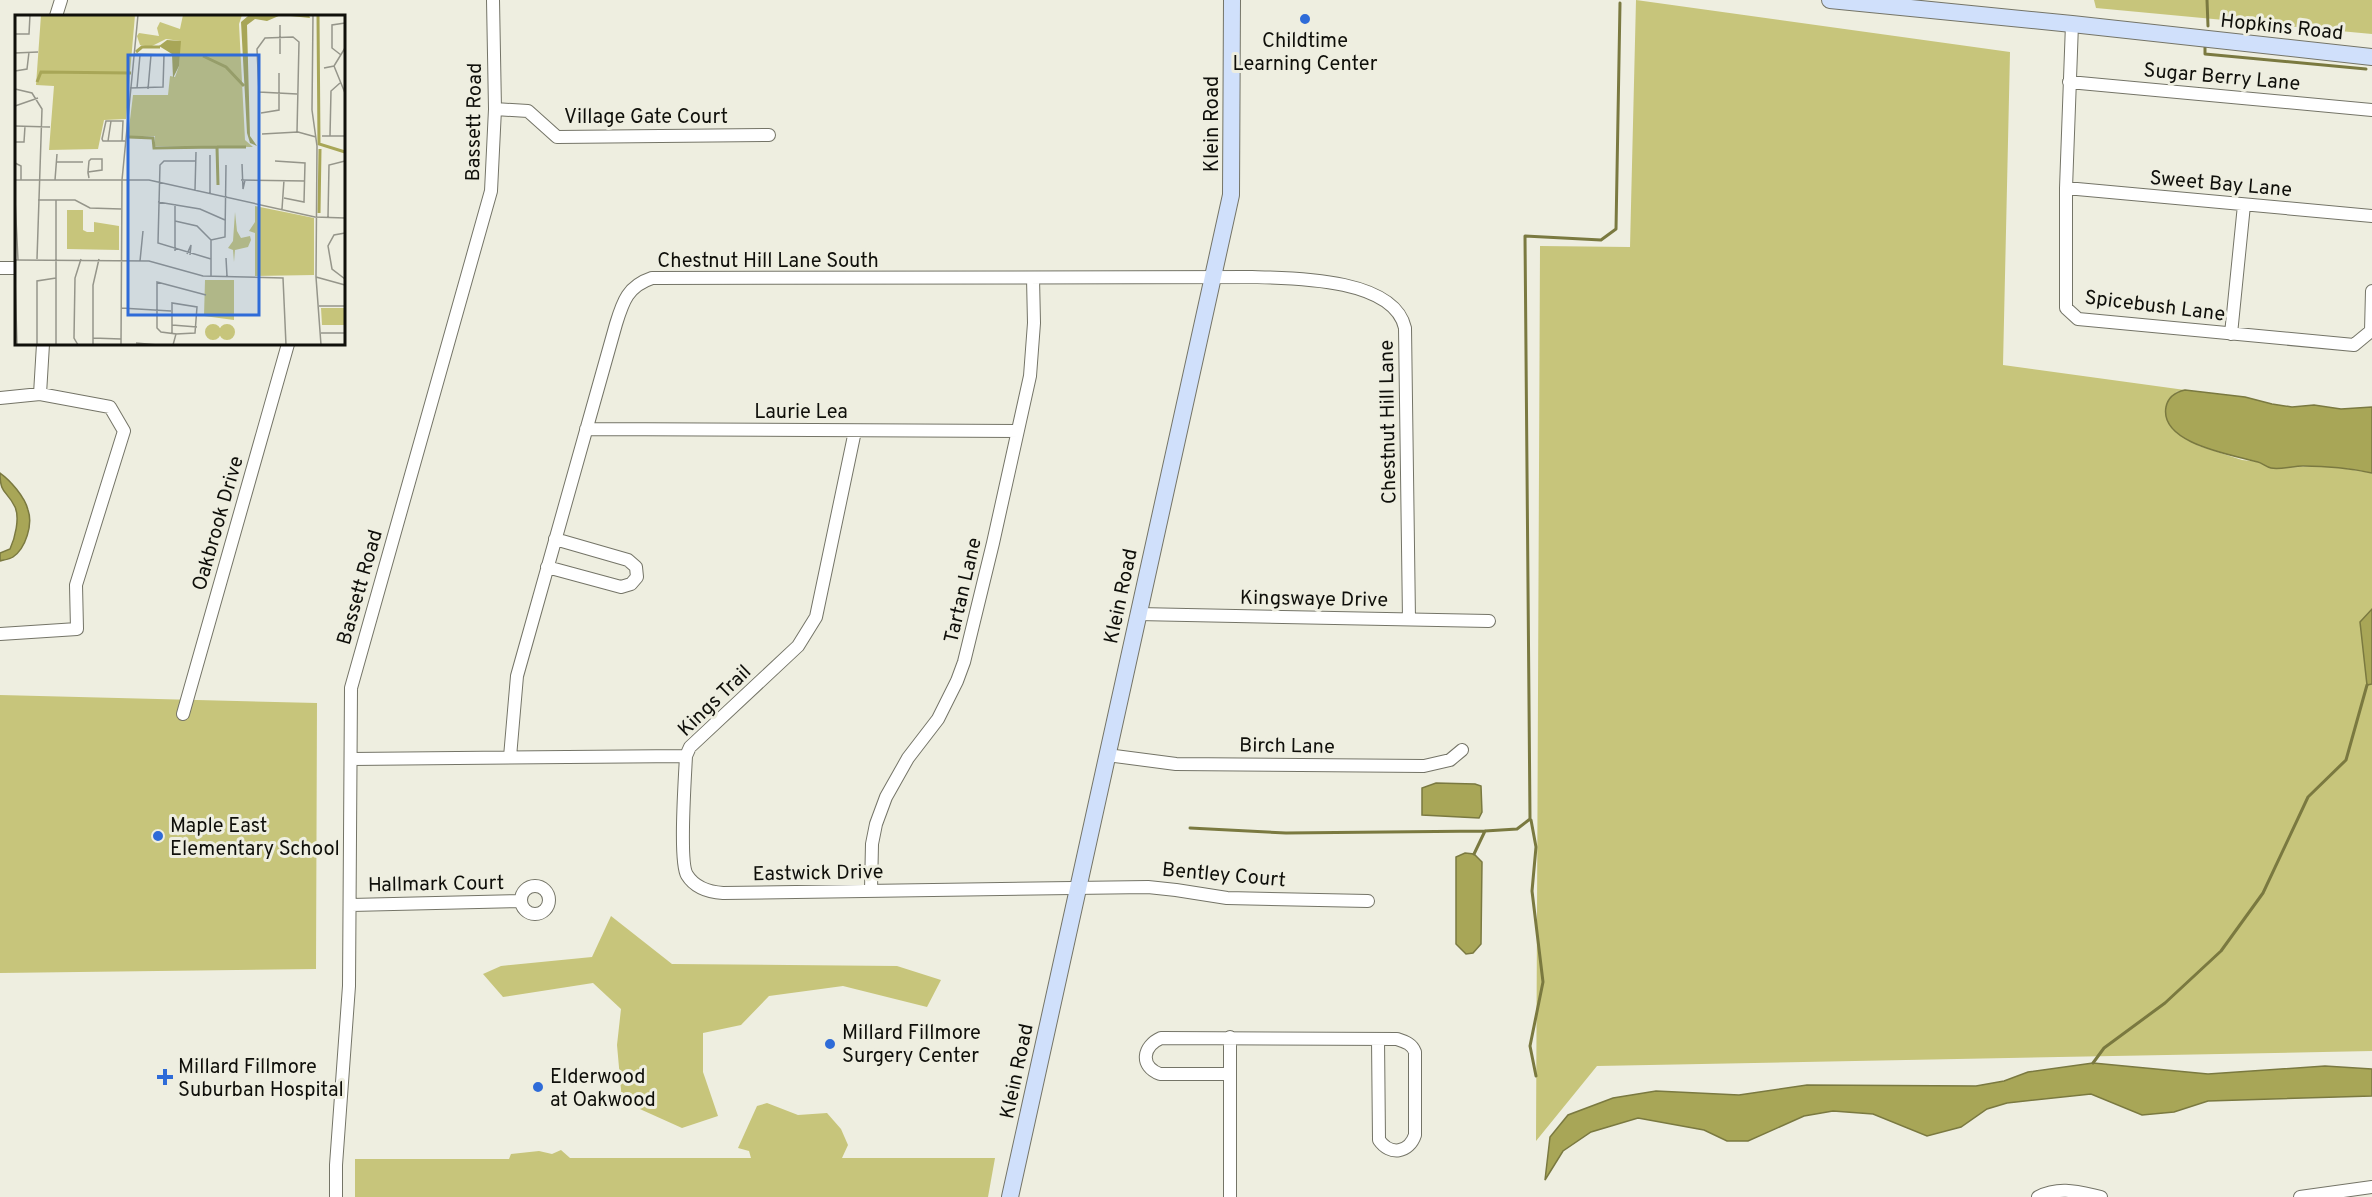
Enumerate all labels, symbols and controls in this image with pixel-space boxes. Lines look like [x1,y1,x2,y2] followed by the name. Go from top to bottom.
[2219,9,2345,47] street label: Hopkins Road
[1298,12,1312,26] marker: Childtime Learning Center
[15,15,345,345] inset map
[1232,29,1378,78] place label: Childtime Learning Center
[2142,58,2301,98] street label: Sugar Berry Lane
[461,62,489,182] street label: Bassett Road
[1200,76,1226,172] street label: Klein Road
[564,105,728,131] street label: Village Gate Court
[2149,166,2293,204] street label: Sweet Bay Lane
[657,249,879,275] street label: Chestnut Hill Lane South
[2083,285,2227,329] street label: Spicebush Lane
[1375,340,1403,504] street label: Chestnut Hill Lane
[754,400,848,426] street label: Laurie Lea
[187,453,251,594] street label: Oakbrook Drive
[332,527,390,648] street label: Bassett Road
[939,535,989,646] street label: Tartan Lane
[1099,546,1145,646] street label: Klein Road
[1240,586,1388,614] street label: Kingswaye Drive
[673,660,758,743] street label: Kings Trail
[1239,733,1335,761] street label: Birch Lane
[170,814,340,863] place label: Maple East Elementary School
[151,829,165,843] marker: Maple East Elementary School
[1161,858,1287,894] street label: Bentley Court
[752,860,884,888] street label: Eastwick Drive
[368,871,504,899] street label: Hallmark Court
[842,1021,981,1070] place label: Millard Fillmore Surgery Center
[995,1021,1041,1121] street label: Klein Road
[823,1037,837,1051] marker: Millard Fillmore Surgery Center
[178,1055,344,1104] place label: Millard Fillmore Suburban Hospital
[550,1065,656,1114] place label: Elderwood at Oakwood
[156,1068,174,1086] marker: Millard Fillmore Suburban Hospital
[531,1080,545,1094] marker: Elderwood at Oakwood

